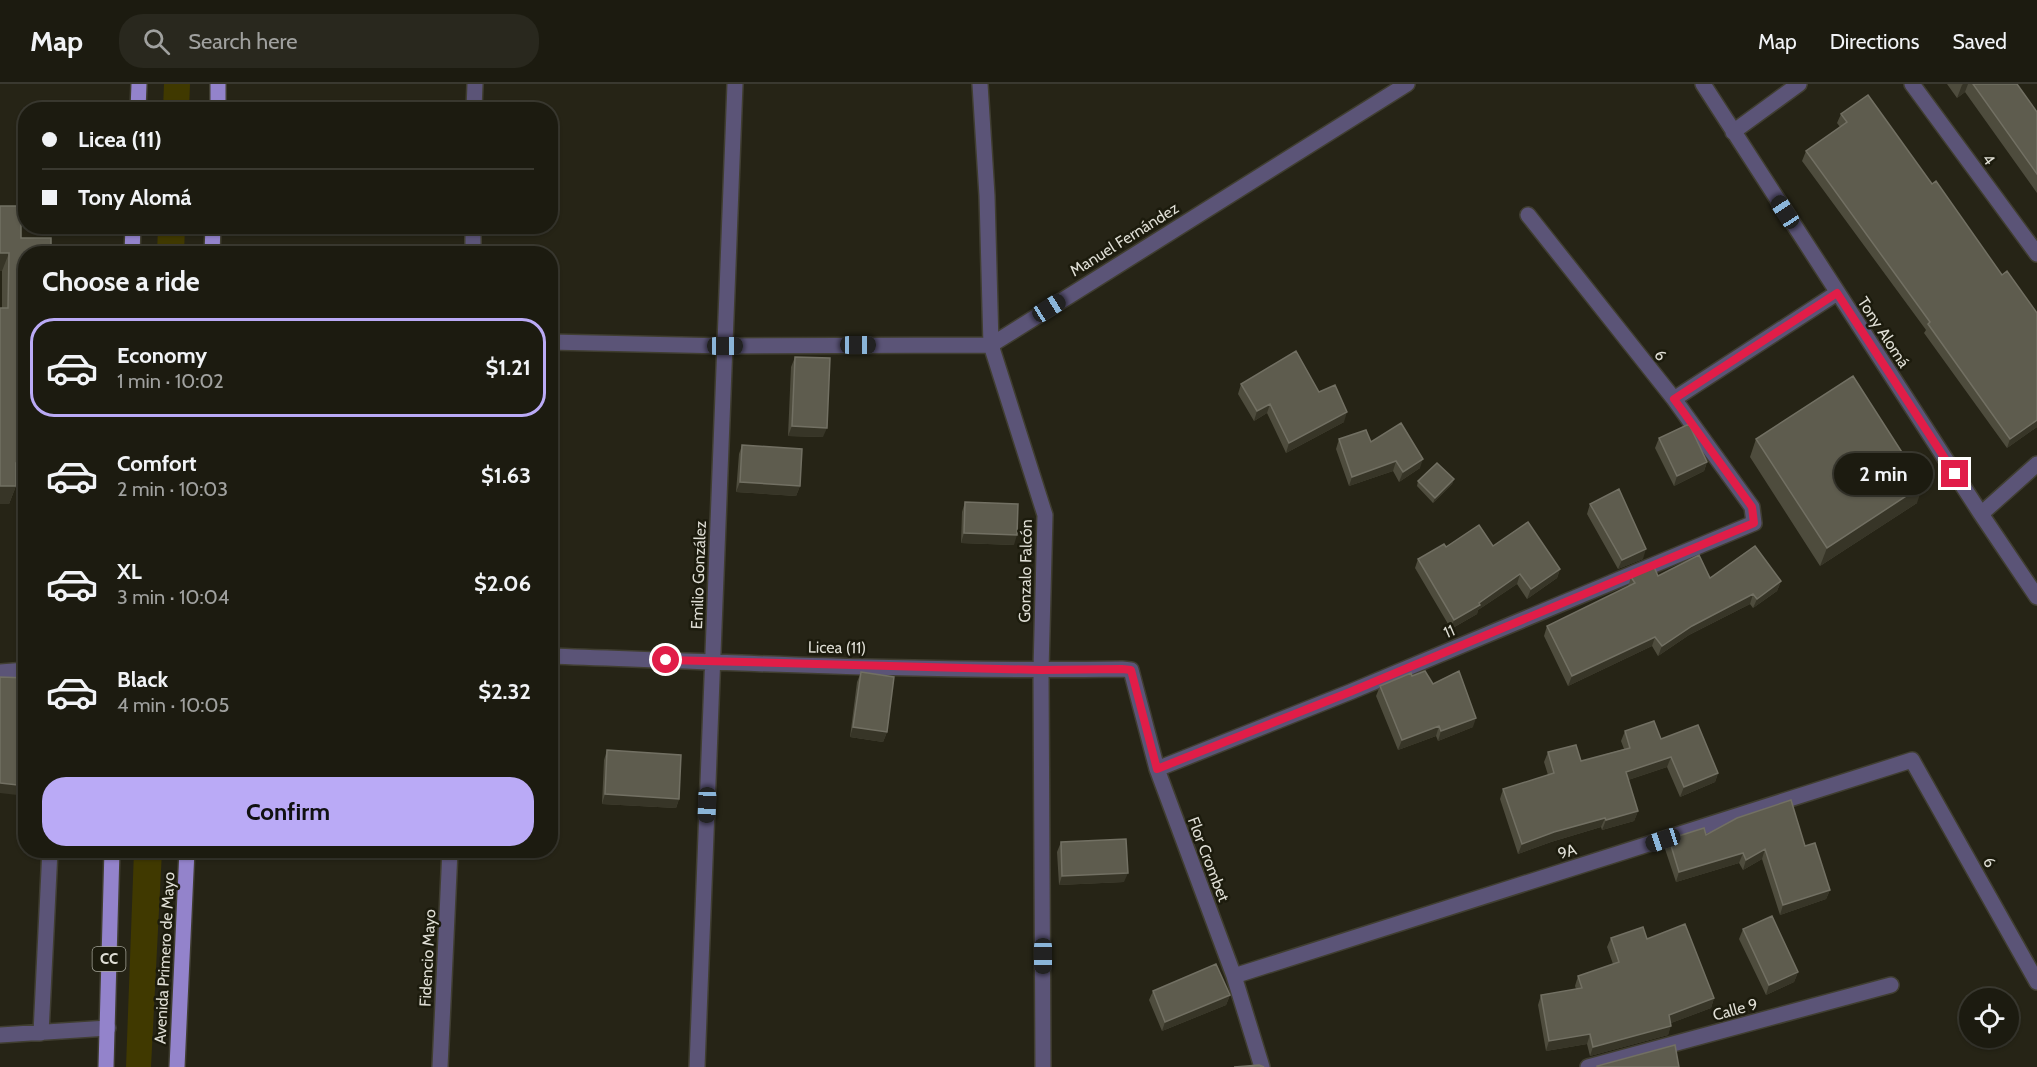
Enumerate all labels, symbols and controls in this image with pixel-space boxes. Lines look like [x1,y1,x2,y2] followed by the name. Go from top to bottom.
[119,14,539,68] search box
[30,24,83,58] text: Map
[140,25,173,58] icon: search
[188,28,297,55] text: Search here
[1758,29,1797,54] text: Map
[1830,29,1919,54] text: Directions
[1952,29,2007,54] text: Saved
[78,126,162,153] text: Licea (11)
[1978,150,1999,169] street label: 4
[78,184,192,211] text: Tony Alomá
[1768,192,1802,232] car
[1066,198,1183,280] street label: Manuel Fernández
[42,265,200,298] text: Choose a ride
[1029,291,1069,325] car
[1854,293,1914,371] street label: Tony Alomá
[840,336,876,354] car
[707,337,743,355] car
[45,341,99,395] icon: car
[117,342,207,369] text: Economy
[1650,346,1671,365] street label: 6
[485,354,531,381] text: $1.21
[117,369,224,393] text: 1 min · 10:02
[45,449,99,503] icon: car
[117,450,196,477] text: Comfort
[1835,453,1934,495] callout: 2 min
[1941,460,1968,487] route end
[481,462,531,489] text: $1.63
[1859,462,1908,486] text: 2 min
[117,477,228,501] text: 2 min · 10:03
[1015,519,1036,623] street label: Gonzalo Falcón
[687,520,710,630] street label: Emilio González
[45,557,99,611] icon: car
[117,558,142,585] text: XL
[474,570,531,597] text: $2.06
[117,585,229,609] text: 3 min · 10:04
[1441,621,1458,642] street label: 11
[808,637,866,658] street label: Licea (11)
[652,646,679,673] route start
[45,665,99,719] icon: car
[117,666,168,693] text: Black
[478,678,531,705] text: $2.32
[117,693,229,717] text: 4 min · 10:05
[42,777,534,846] button: Confirm
[697,787,717,823] car
[1184,814,1234,905] street label: Flor Crombet
[1643,826,1683,854] car
[1555,840,1579,863] street label: 9A
[1979,854,2000,871] street label: 6
[151,871,179,1045] street label: Avenida Primero de Mayo
[415,909,440,1007] street label: Fidencio Mayo
[1034,938,1052,974] car
[92,947,126,971] road number: CC
[1959,988,2019,1048] map controls
[1959,988,2019,1048] button: locate
[1711,994,1760,1025] street label: Calle 9

